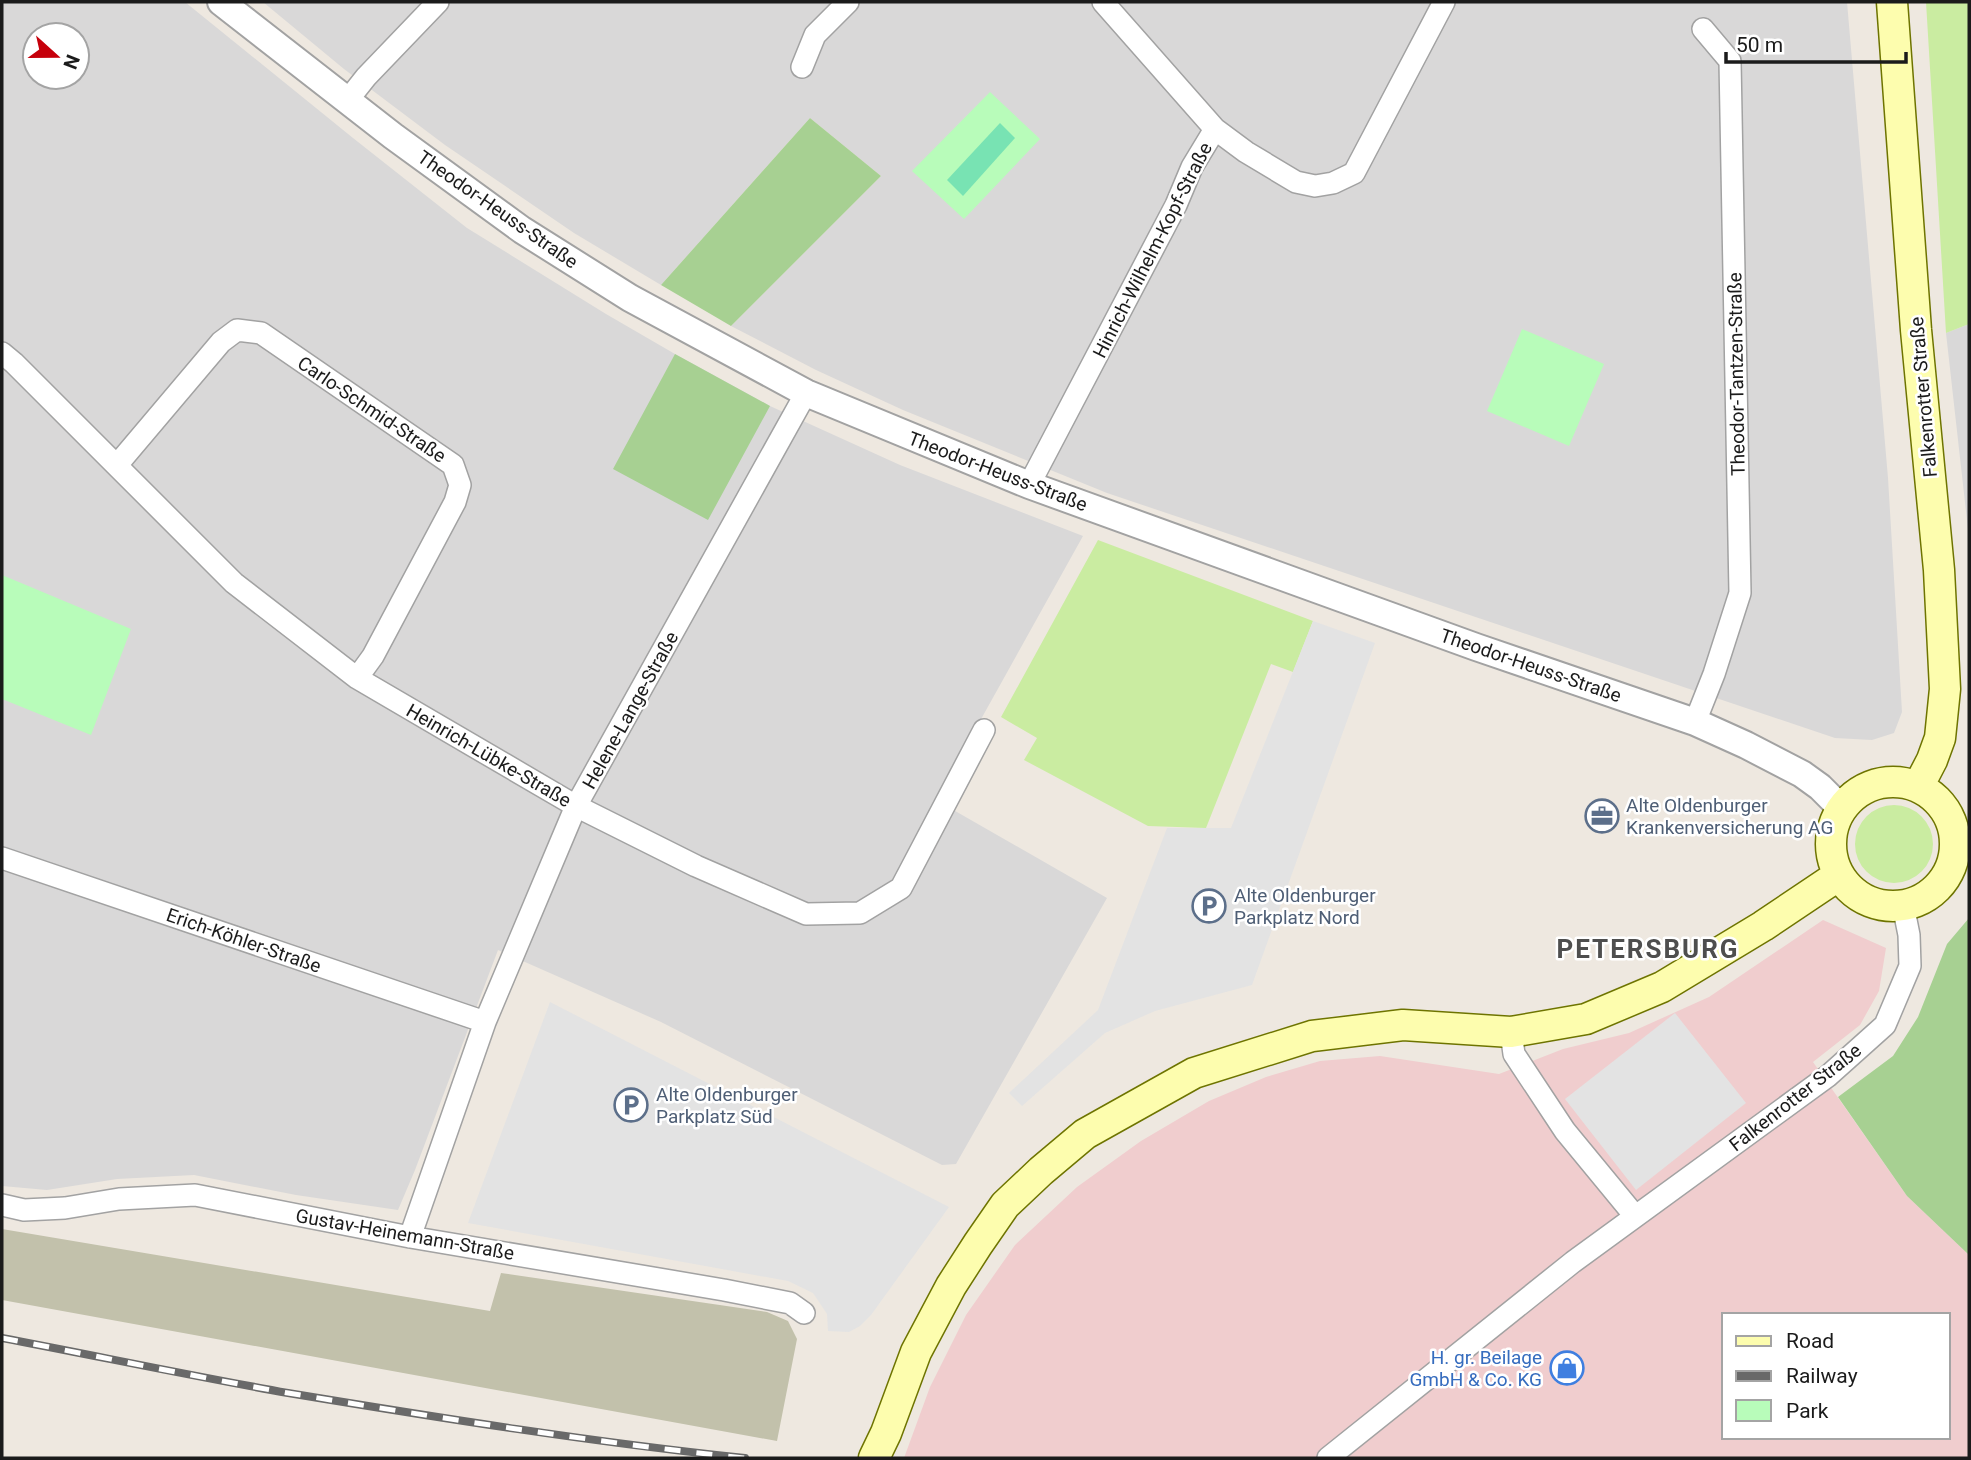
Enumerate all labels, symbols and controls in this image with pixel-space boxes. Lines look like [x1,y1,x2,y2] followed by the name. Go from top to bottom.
[21,21,91,91] north arrow
[1726,21,1906,65] scale bar
[1736,33,1783,57] text: 50 m
[58,52,85,72] text: N
[1088,139,1217,362] street label: Hinrich-Wilhelm-Kopf-Straße
[413,145,582,273] street label: Theodor-Heuss-Straße
[1723,272,1750,476] street label: Theodor-Tantzen-Straße
[1905,316,1942,478] street label: Falkenrotter Straße
[293,351,450,468] street label: Carlo-Schmid-Straße
[905,427,1091,516] street label: Theodor-Heuss-Straße
[1437,624,1625,707] street label: Theodor-Heuss-Straße
[578,627,683,793] street label: Helene-Lange-Straße
[402,699,575,812] street label: Heinrich-Lübke-Straße
[1626,794,1833,839] place label: Alte Oldenburger Krankenversicherung AG
[1583,797,1621,835] office icon: Alte Oldenburger Krankenversicherung AG
[1234,884,1376,929] place label: Alte Oldenburger Parkplatz Nord
[1190,887,1228,925] parking icon: Alte Oldenburger Parkplatz Nord
[163,903,324,978] street label: Erich-Köhler-Straße
[1556,934,1740,964] district label: PETERSBURG
[1725,1039,1866,1156] street label: Falkenrotter Straße
[656,1083,798,1128] place label: Alte Oldenburger Parkplatz Süd
[612,1086,650,1124] parking icon: Alte Oldenburger Parkplatz Süd
[294,1204,516,1265] street label: Gustav-Heinemann-Straße
[1722,1313,1950,1439] legend
[1786,1329,1834,1353] text: Road
[1409,1346,1542,1391] place label: H. gr. Beilage GmbH & Co. KG
[1548,1349,1586,1387] shop icon: H. gr. Beilage GmbH & Co. KG
[1786,1364,1858,1388] text: Railway
[1786,1399,1829,1423] text: Park

